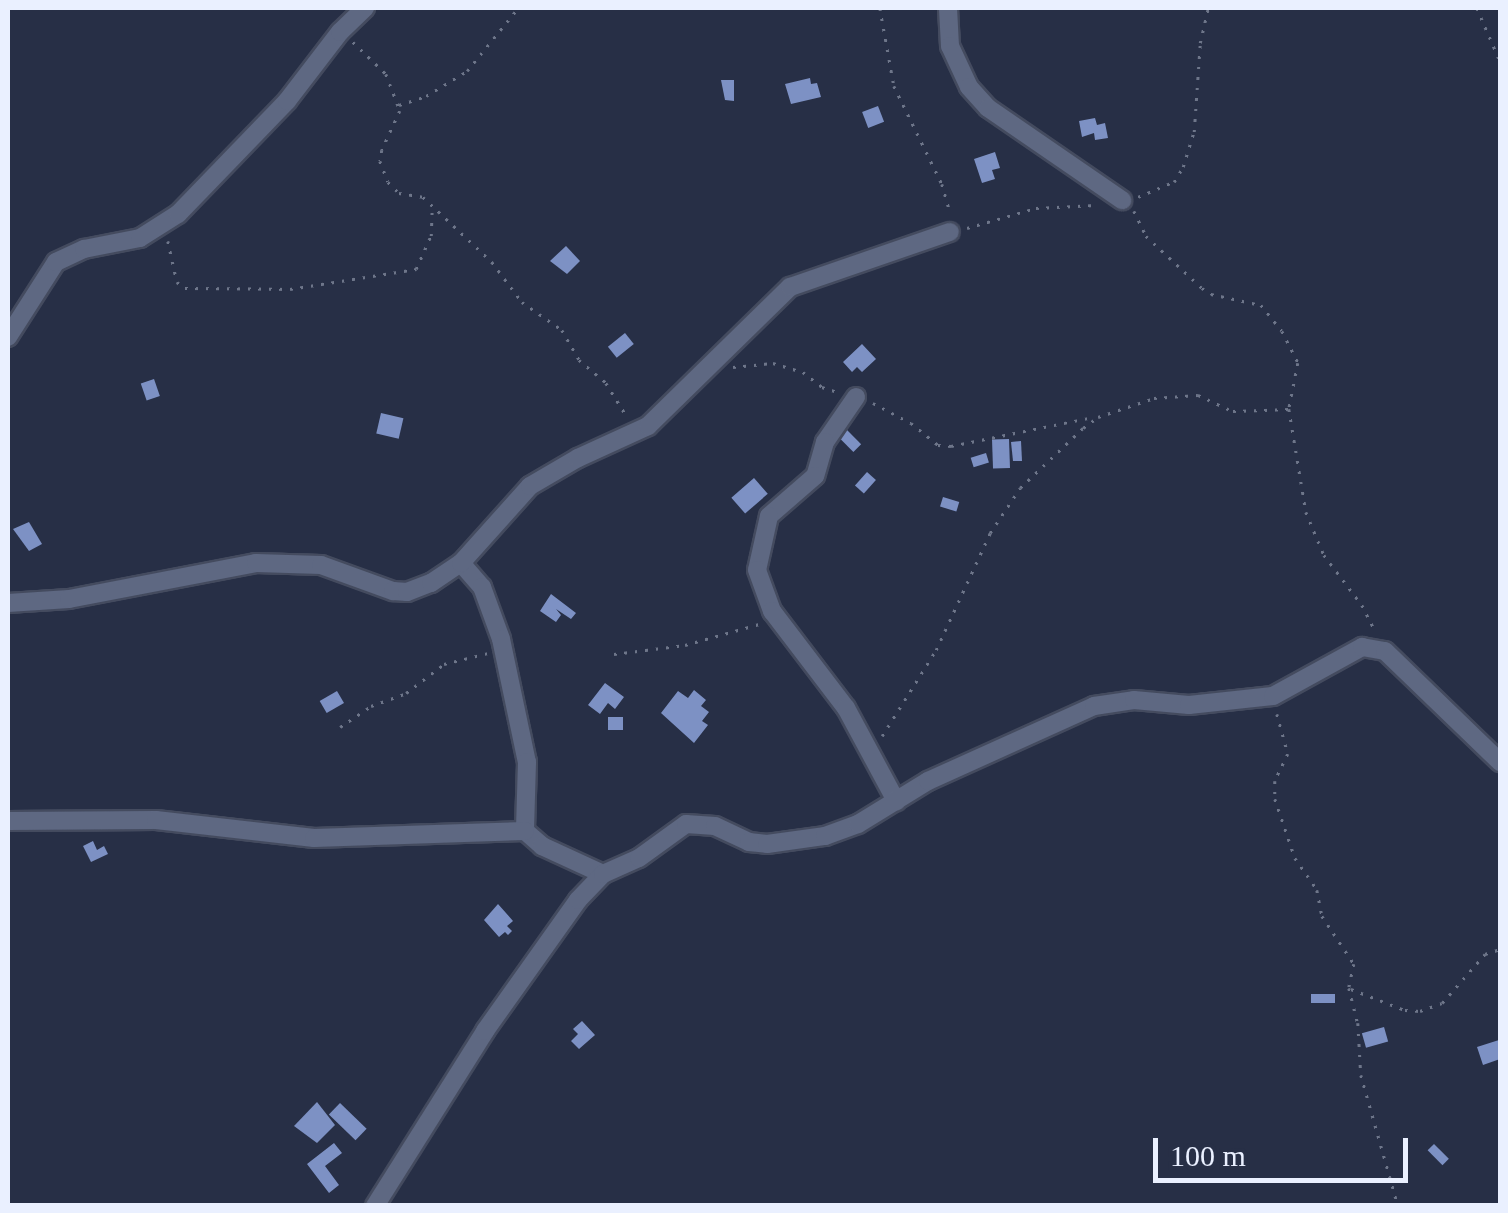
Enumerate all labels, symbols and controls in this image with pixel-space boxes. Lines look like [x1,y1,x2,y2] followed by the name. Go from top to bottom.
[1158,1118,1413,1180] scale bar
[1170,1139,1246,1172] text: 100 m

